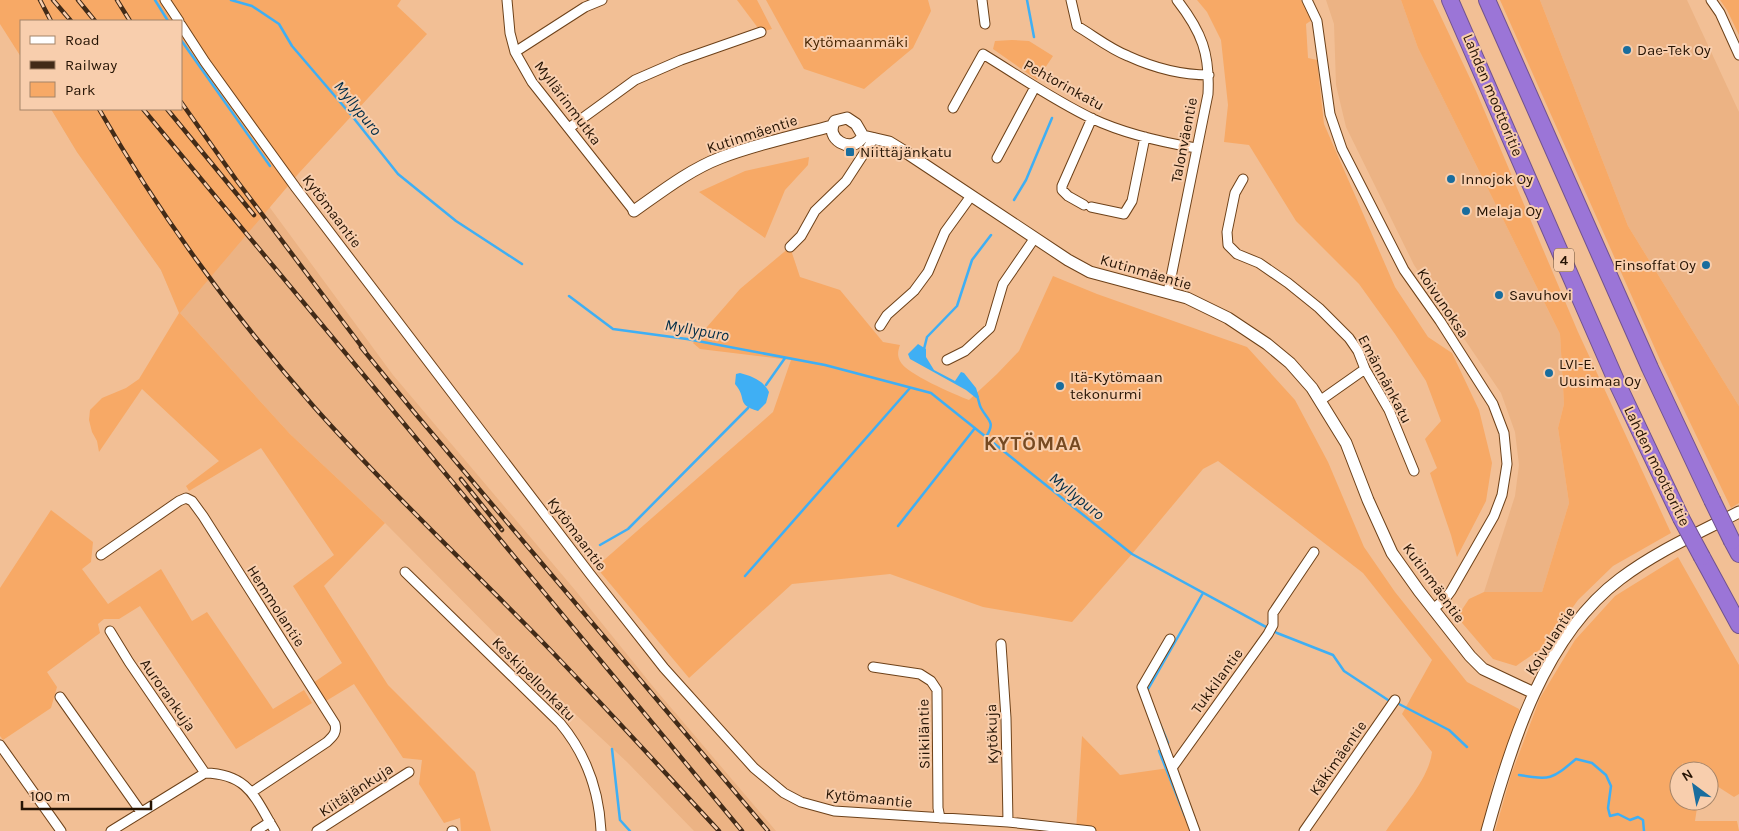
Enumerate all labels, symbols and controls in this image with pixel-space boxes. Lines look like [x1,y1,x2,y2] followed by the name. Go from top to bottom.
[20,20,182,110] legend
[65,31,100,49] text: Road
[1459,31,1527,159] street label: Lahden moottoritie
[804,33,908,51] park label: Kytömaanmäki
[1637,41,1711,59] place label: Dae-Tek Oy
[1621,44,1633,56] marker: Dae-Tek Oy
[1021,55,1107,115] street label: Pehtorinkatu
[65,56,117,74] text: Railway
[530,57,606,149] street label: Myllärinmutka
[330,77,386,139] water label: Myllypuro
[65,81,95,99] text: Park
[1167,96,1201,184] street label: Talonväentie
[704,111,800,157] street label: Kutinmäentie
[860,143,952,161] place label: Niittäjänkatu
[844,146,856,158] marker: Niittäjänkatu
[1461,170,1533,188] place label: Innojok Oy
[299,171,365,251] street label: Kytömaantie
[1445,173,1457,185] marker: Innojok Oy
[1476,202,1542,220] place label: Melaja Oy
[1460,205,1472,217] marker: Melaja Oy
[1554,248,1574,272] road number: 4
[1098,250,1194,294] street label: Kutinmäentie
[1614,256,1696,274] place label: Finsoffat Oy
[1700,259,1712,271] marker: Finsoffat Oy
[1413,265,1473,341] street label: Koivunoksa
[1509,286,1572,304] place label: Savuhovi
[1493,289,1505,301] marker: Savuhovi
[663,315,731,345] water label: Myllypuro
[1354,332,1416,426] street label: Emännänkatu
[1559,355,1641,390] place label: LVI-E. Uusimaa Oy
[1543,367,1555,379] marker: LVI-E. Uusimaa Oy
[1070,368,1163,403] place label: Itä-Kytömaan tekonurmi
[1054,380,1066,392] marker: Itä-Kytömaan tekonurmi
[1620,403,1694,529] street label: Lahden moottoritie
[984,432,1082,455] district label: KYTÖMAA
[1046,468,1108,524] water label: Myllypuro
[544,494,610,574] street label: Kytömaantie
[1399,540,1469,626] street label: Kutinmäentie
[243,562,309,650] street label: Hemmolantie
[1521,604,1579,678] street label: Koivulantie
[488,633,580,725] street label: Keskipellonkatu
[1187,645,1247,717] street label: Tukkilantie
[136,655,200,735] street label: Aurorankuja
[914,699,934,769] street label: Siikiläntie
[982,703,1002,765] street label: Kytökuja
[1306,717,1370,799] street label: Käkimäentie
[316,759,396,821] street label: Kiitäjänkuja
[1669,761,1719,811] north arrow
[1679,766,1696,785] text: N
[22,778,151,810] scale bar
[825,784,913,812] street label: Kytömaantie
[30,787,70,805] text: 100 m

